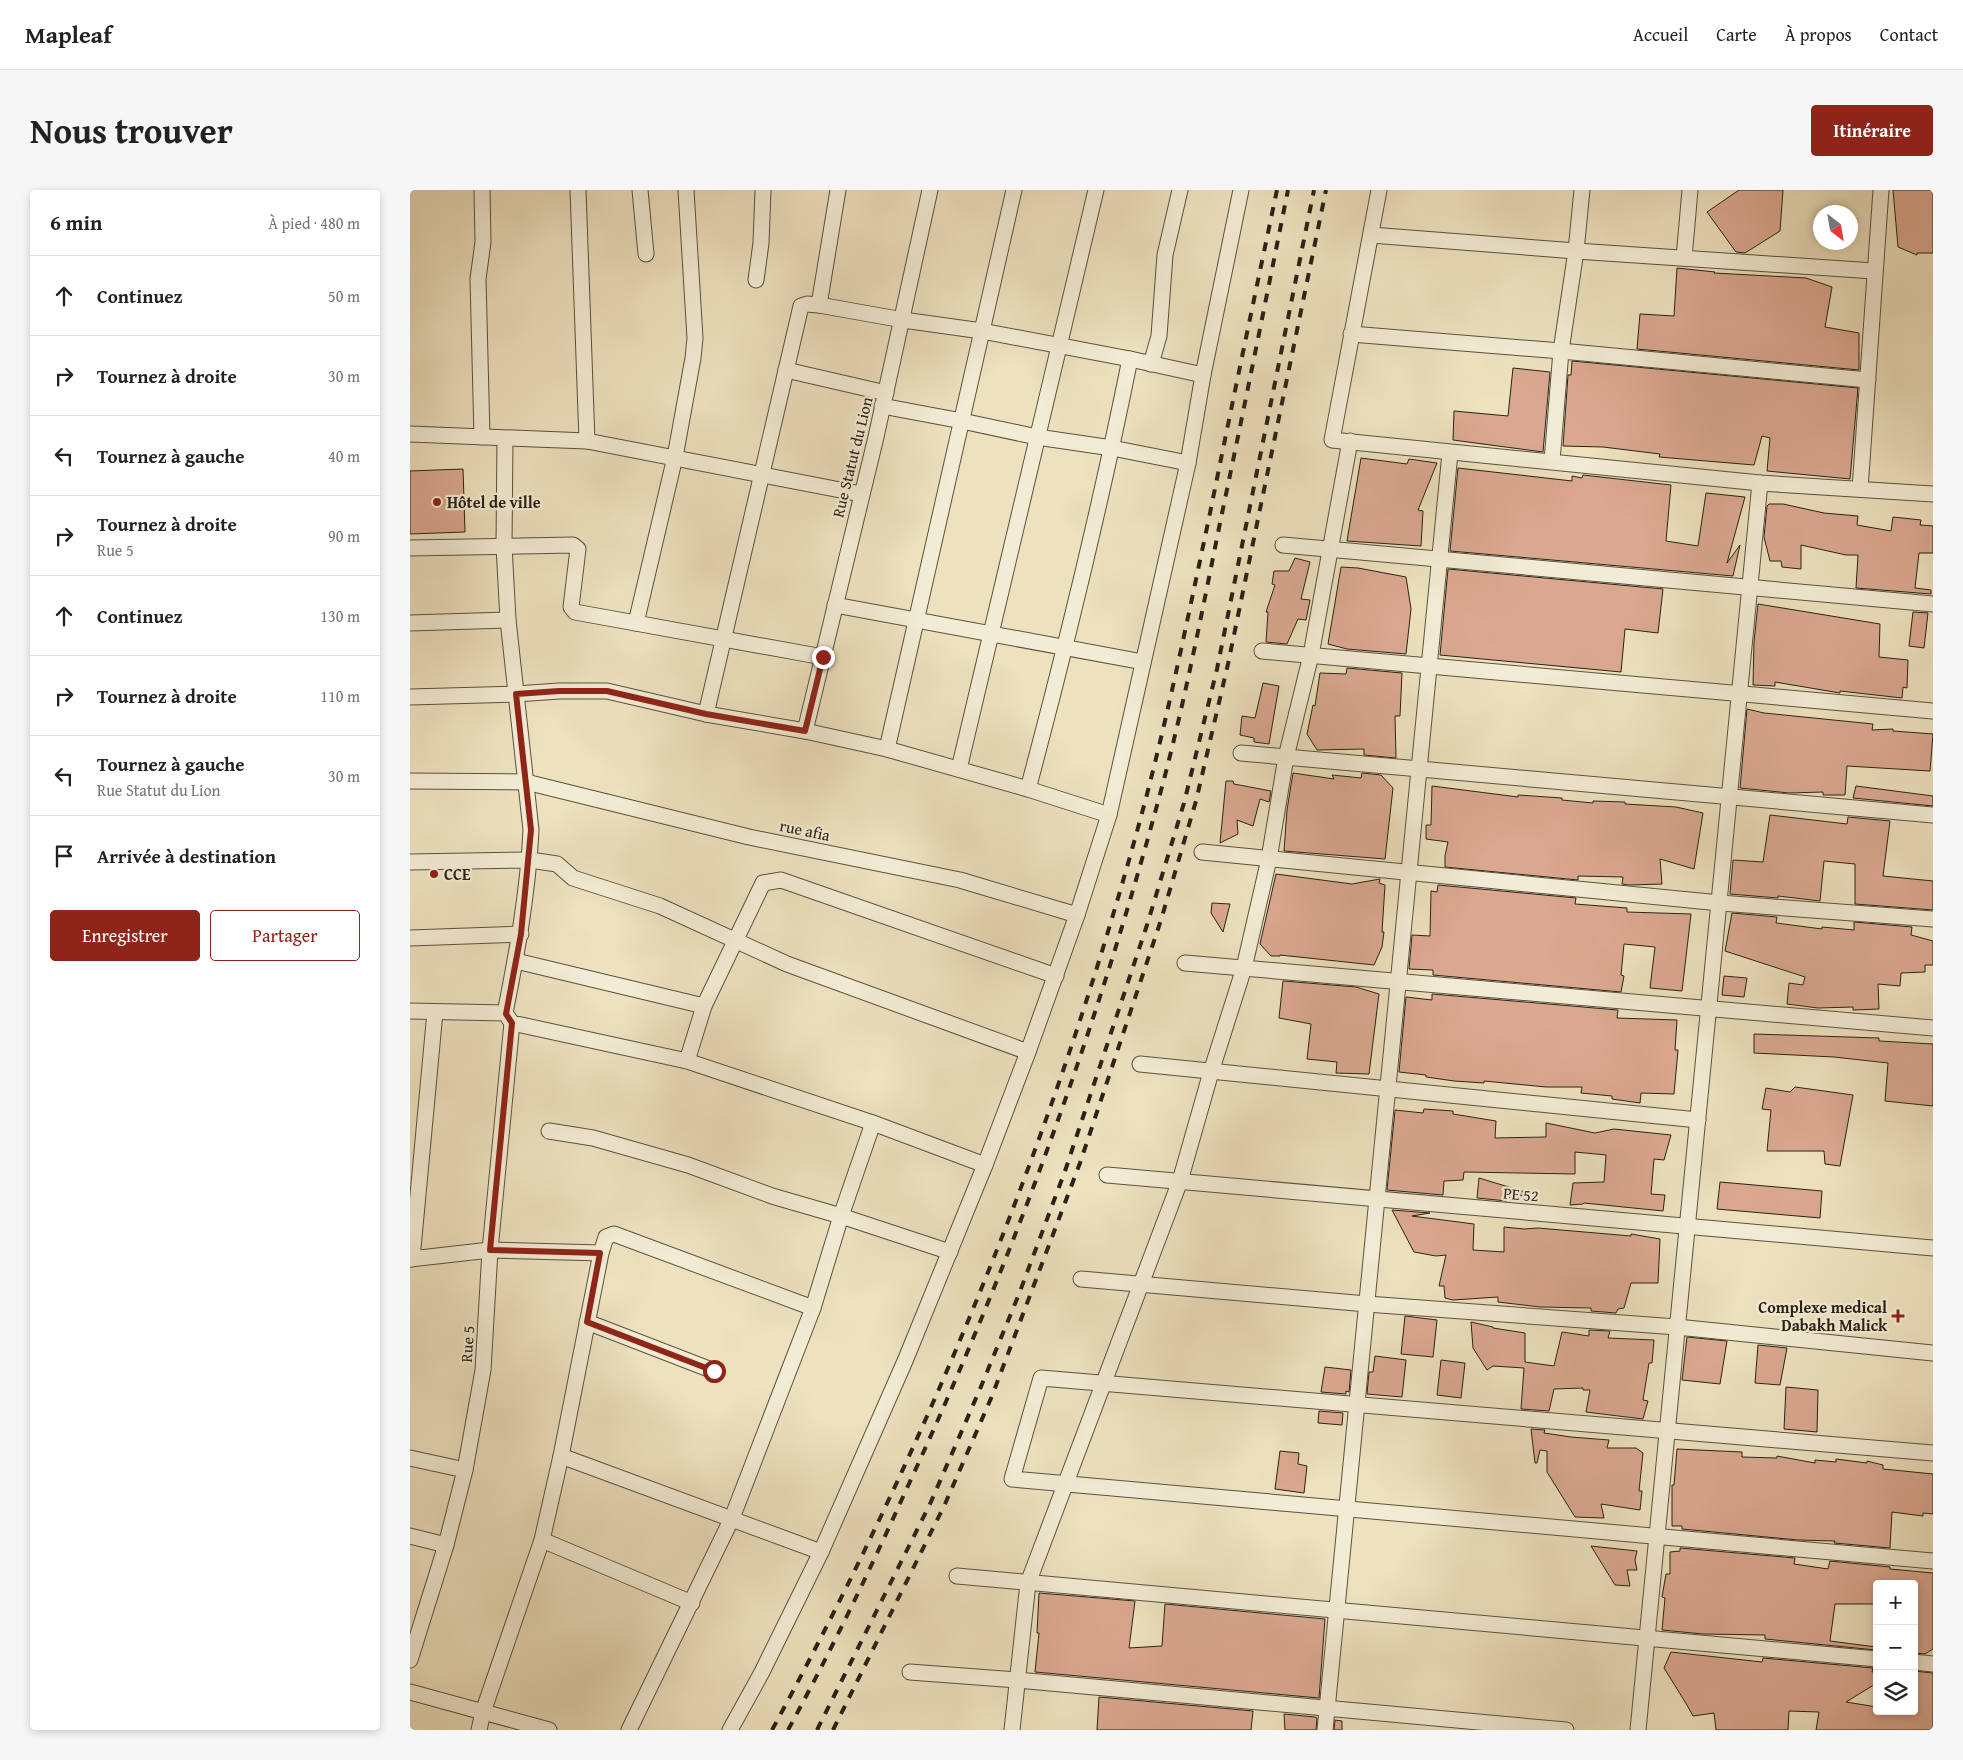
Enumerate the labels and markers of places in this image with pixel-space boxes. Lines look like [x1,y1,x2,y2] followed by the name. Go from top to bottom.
[447,490,541,514] place label: Hôtel de ville
[431,496,443,508] marker: Hôtel de ville
[444,862,471,886] place label: CCE
[428,868,440,880] marker: CCE
[1758,1295,1888,1337] place label: Complexe medical Dabakh Malick
[1891,1309,1905,1323] marker: Complexe medical Dabakh Malick

